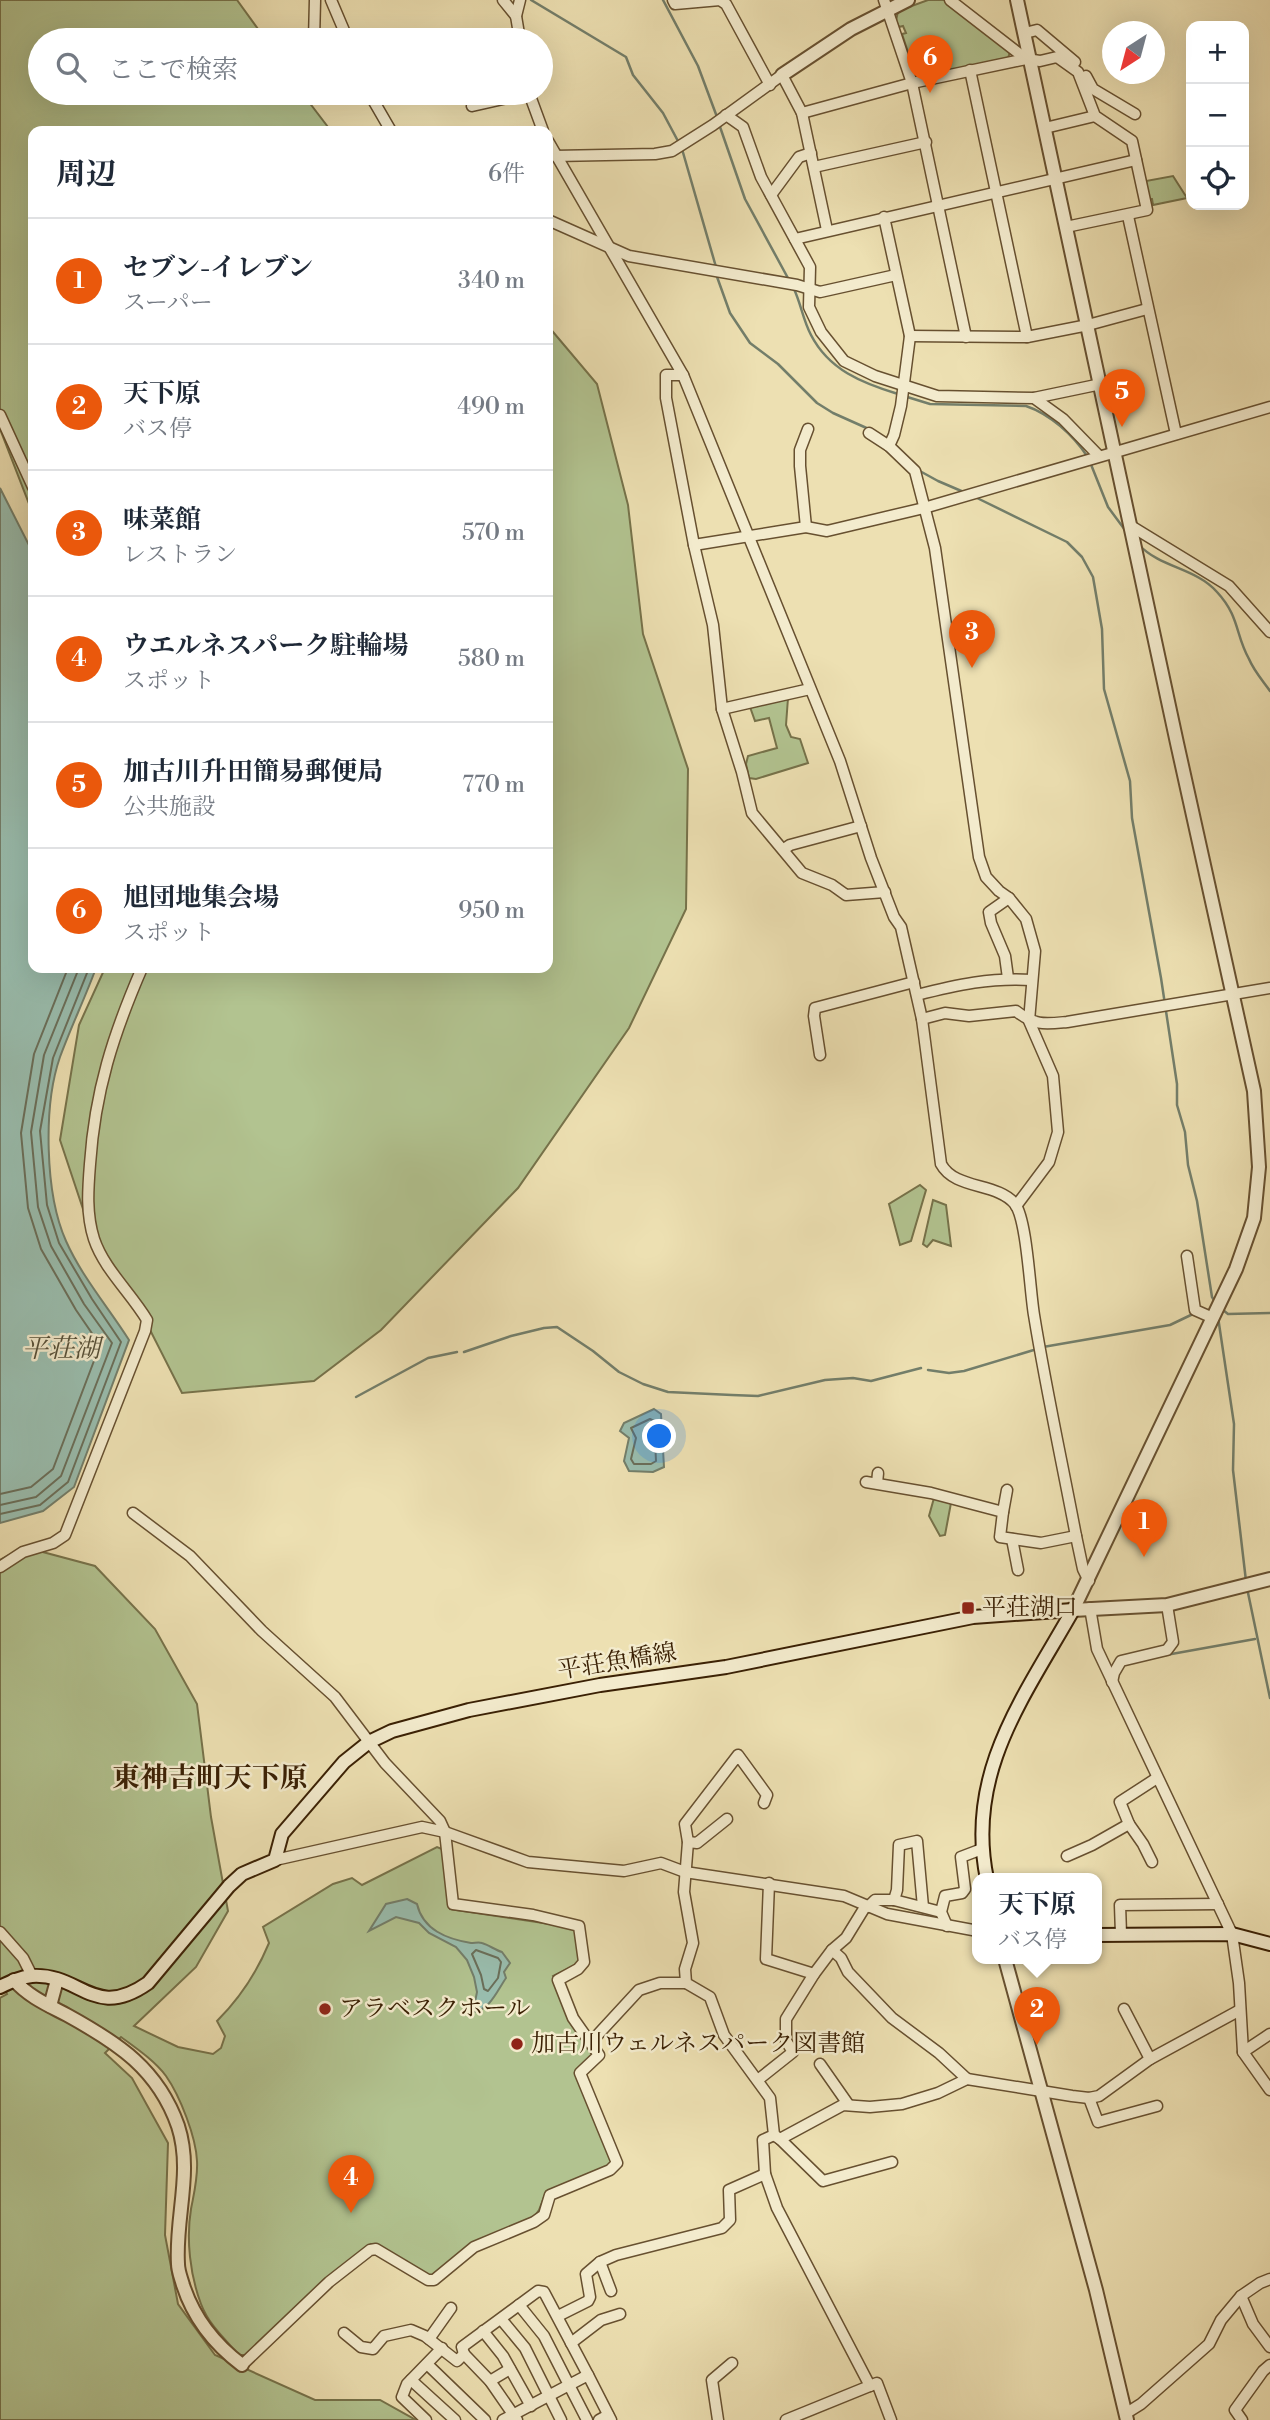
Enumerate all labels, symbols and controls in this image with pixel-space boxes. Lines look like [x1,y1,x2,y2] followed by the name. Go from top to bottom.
[1102,21,1165,84] north arrow
[1186,21,1249,210] map controls
[1186,21,1249,84] button: +
[28,28,553,105] search box
[907,35,953,93] pin: 6
[52,48,90,86] icon: search
[108,54,238,86] text: ここで検索
[1186,84,1249,147] button: −
[1186,147,1249,210] button: locate
[56,156,116,194] text: 周辺
[488,160,525,188] text: 6件
[123,252,313,284] text: セブン-イレブン
[73,267,85,295] text: 1
[458,267,525,295] text: 340 m
[123,289,213,317] text: スーパー
[1099,369,1145,427] pin: 5
[123,378,201,410] text: 天下原
[72,393,86,421] text: 2
[457,393,525,421] text: 490 m
[123,415,192,443] text: バス停
[123,504,201,536] text: 味菜館
[72,519,86,547] text: 3
[462,519,525,547] text: 570 m
[123,541,237,569] text: レストラン
[949,610,995,668] pin: 3
[123,630,408,662] text: ウエルネスパーク駐輪場
[71,645,87,673] text: 4
[458,645,525,673] text: 580 m
[123,667,215,695] text: スポット
[123,756,383,788] text: 加古川升田簡易郵便局
[72,771,86,799] text: 5
[462,771,525,799] text: 770 m
[123,793,215,821] text: 公共施設
[123,882,279,914] text: 旭団地集会場
[72,897,86,925] text: 6
[458,897,525,925] text: 950 m
[123,919,215,947] text: スポット
[22,1333,104,1365] water label: 平荘湖
[642,1419,676,1453] your location
[1121,1499,1167,1557] pin: 1
[982,1593,1078,1623] place label: 平荘湖口
[960,1600,976,1616] marker: 平荘湖口
[555,1638,679,1686] street label: 平荘魚橋線
[112,1761,308,1796] district label: 東神吉町天下原
[972,1873,1102,1964] popup
[998,1889,1076,1921] text: 天下原
[998,1926,1067,1954] text: バス停
[1014,1987,1060,2045] pin: 2
[339,1994,531,2024] place label: アラベスクホール
[317,2001,333,2017] marker: アラベスクホール
[531,2029,865,2059] place label: 加古川ウェルネスパーク図書館
[509,2036,525,2052] marker: 加古川ウェルネスパーク図書館
[328,2155,374,2213] pin: 4

